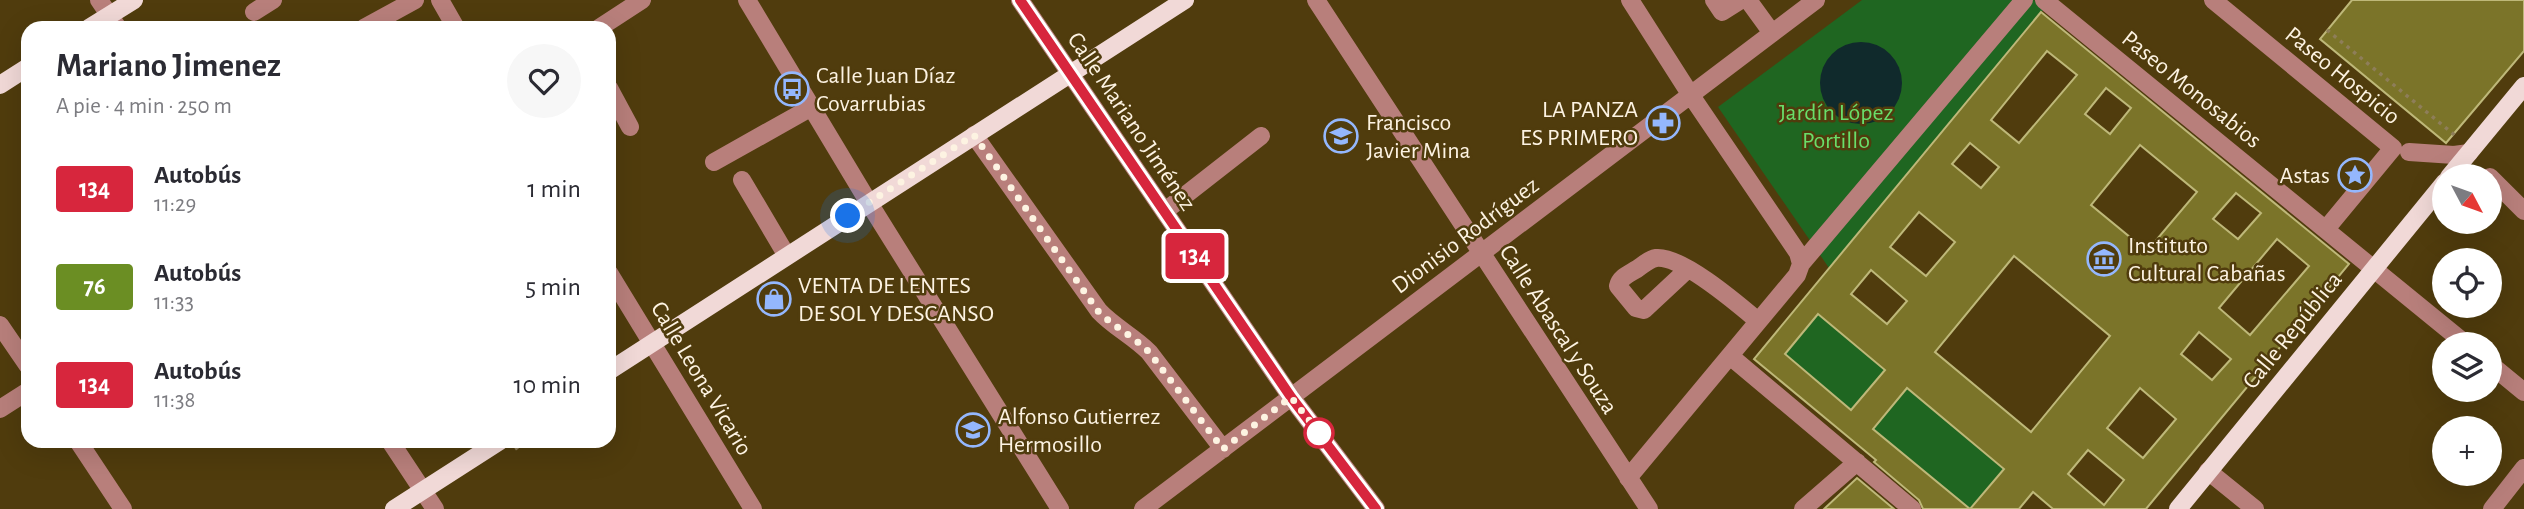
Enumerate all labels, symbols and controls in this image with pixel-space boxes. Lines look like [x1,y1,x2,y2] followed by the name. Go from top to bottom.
[2280,22,2404,129] street label: Paseo Hospicio
[2117,26,2266,153] street label: Paseo Monosabios
[1063,28,1200,215] street label: Calle Mariano Jiménez
[507,44,581,118] button: heart
[56,50,281,83] text: Mariano Jimenez
[816,64,955,116] place label: Calle Juan Díaz Covarrubias
[773,70,811,108] bus stop icon: Calle Juan Díaz Covarrubias
[56,95,232,118] text: A pie · 4 min · 250 m
[1520,98,1638,150] place label: LA PANZA ES PRIMERO
[1779,101,1893,153] park label: Jardín López Portillo
[1644,104,1682,142] pharmacy icon: LA PANZA ES PRIMERO
[1366,111,1471,163] place label: Francisco Javier Mina
[1322,117,1360,155] school or university icon: Francisco Javier Mina
[2336,156,2374,194] place icon: Astas
[154,162,241,188] text: Autobús
[2280,164,2330,188] place label: Astas
[2432,164,2502,234] north arrow
[2432,164,2502,486] map controls
[1388,173,1543,299] street label: Dionisio Rodríguez
[527,176,581,202] text: 1 min
[79,177,110,201] text: 134
[154,193,196,216] text: 11:29
[830,198,865,233] your location
[1155,233,1235,279] line badge: 134
[2128,234,2286,286] place label: Instituto Cultural Cabañas
[2085,240,2123,278] museum icon: Instituto Cultural Cabañas
[1495,241,1622,419] street label: Calle Abascal y Souza
[1179,244,1211,268] text: 134
[2432,248,2502,318] button: locate
[154,260,241,286] text: Autobús
[2239,268,2347,394] street label: Calle República
[525,274,581,300] text: 5 min
[798,274,994,326] place label: VENTA DE LENTES DE SOL Y DESCANSO
[84,275,105,299] text: 76
[755,280,793,318] shop icon: VENTA DE LENTES DE SOL Y DESCANSO
[154,291,194,314] text: 11:33
[646,297,756,460] street label: Calle Leona Vicario
[2432,332,2502,402] button: layers
[154,358,241,384] text: Autobús
[514,372,581,398] text: 10 min
[79,373,110,397] text: 134
[154,389,195,412] text: 11:38
[998,405,1160,457] place label: Alfonso Gutierrez Hermosillo
[954,411,992,449] school or university icon: Alfonso Gutierrez Hermosillo
[2432,416,2502,486] button: +
[1304,418,1334,448] unlabelled marker

